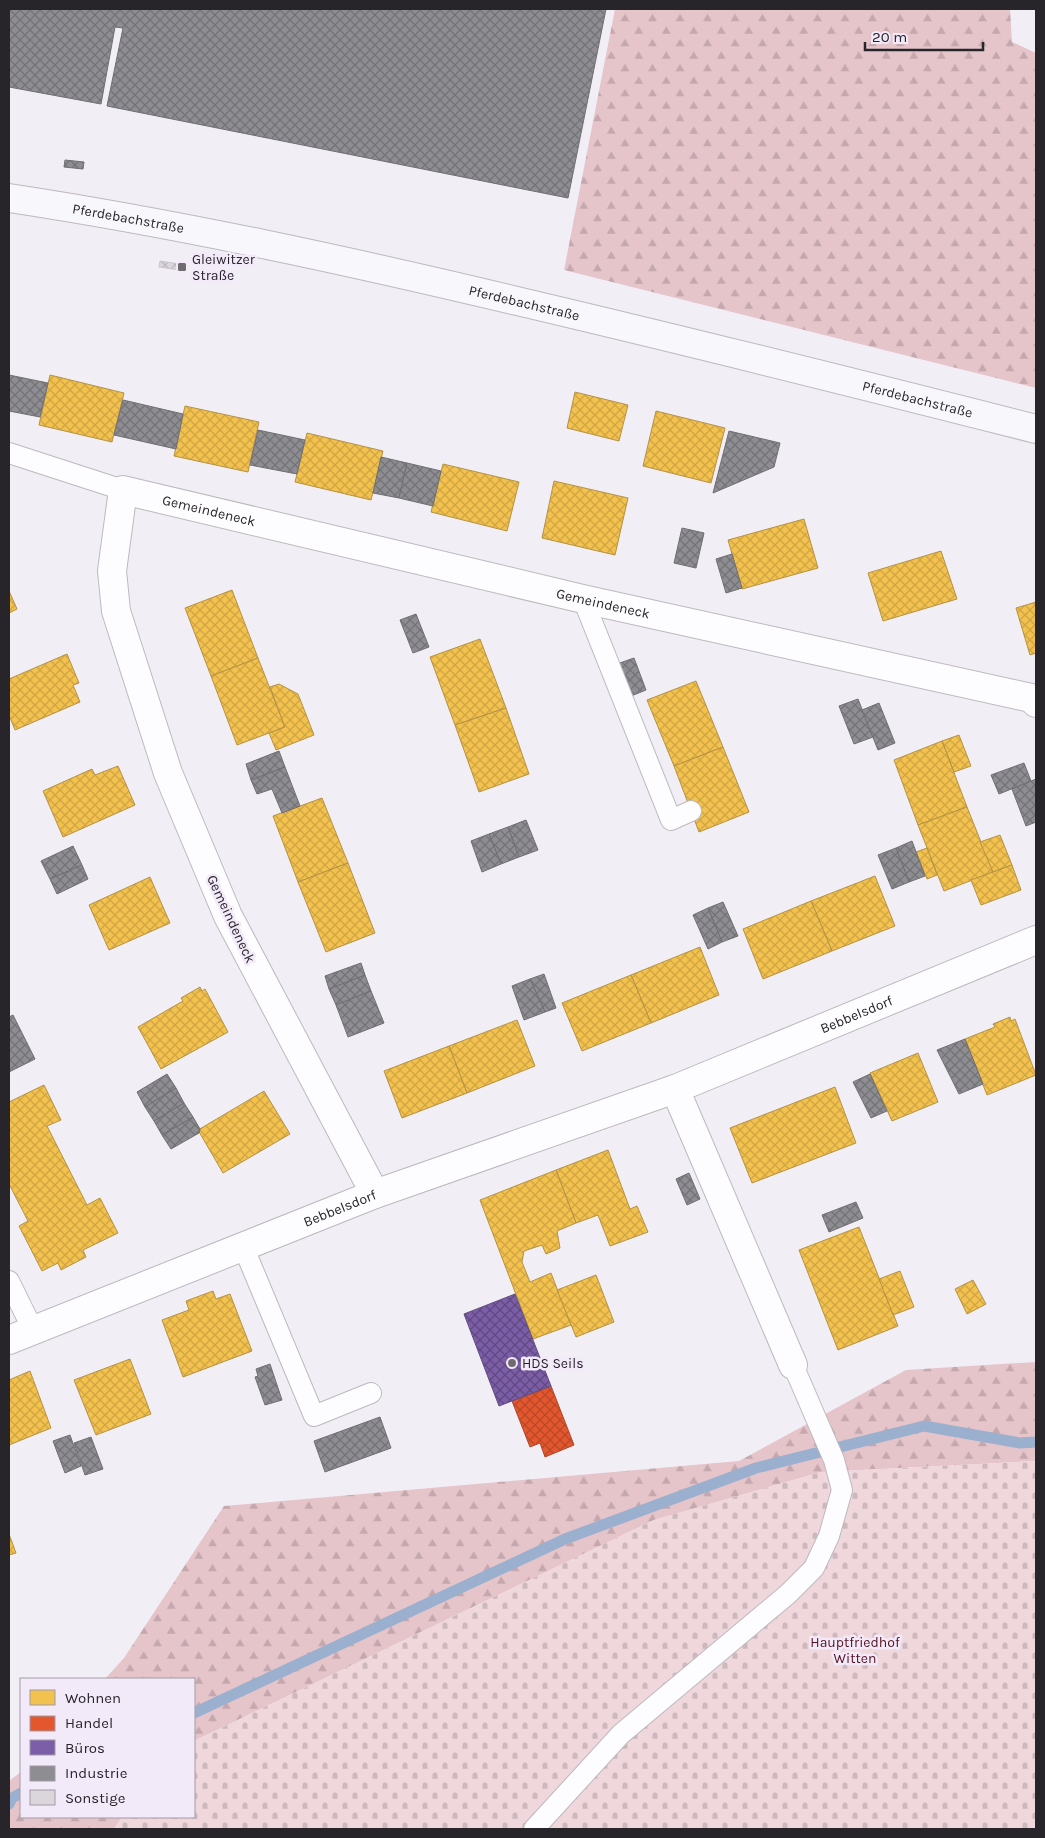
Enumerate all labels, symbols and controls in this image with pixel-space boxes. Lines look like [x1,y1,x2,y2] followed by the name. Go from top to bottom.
[865,20,982,52] scale bar
[872,28,907,46] text: 20 m
[71,200,186,237] street label: Pferdebachstraße
[192,251,256,284] place label: Gleiwitzer Straße
[176,261,188,273] marker: Gleiwitzer Straße
[467,281,581,324] street label: Pferdebachstraße
[861,377,975,421] street label: Pferdebachstraße
[161,491,257,530] street label: Gemeindeneck
[555,584,652,622] street label: Gemeindeneck
[203,872,259,966] street label: Gemeindeneck
[818,992,895,1037] street label: Bebbelsdorf
[301,1186,379,1230] street label: Bebbelsdorf
[522,1355,584,1372] place label: HDS Seils
[506,1357,518,1369] marker: HDS Seils
[810,1634,900,1667] park label: Hauptfriedhof Witten
[20,1678,195,1818] legend
[65,1689,121,1707] text: Wohnen
[65,1714,113,1732] text: Handel
[65,1739,105,1757] text: Büros
[65,1764,127,1782] text: Industrie
[65,1789,125,1807] text: Sonstige

